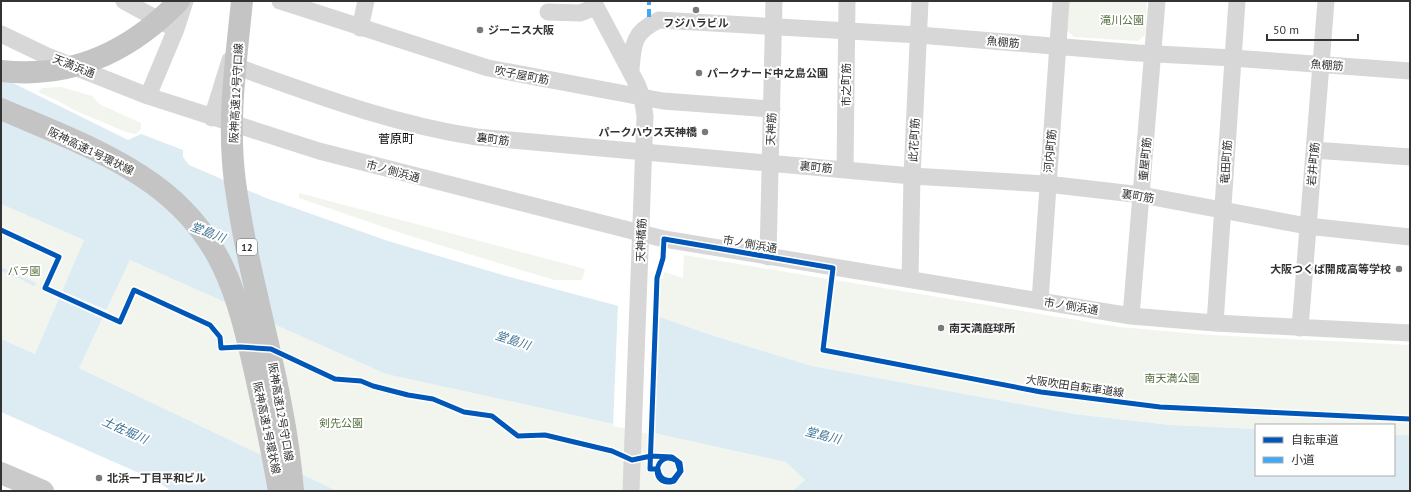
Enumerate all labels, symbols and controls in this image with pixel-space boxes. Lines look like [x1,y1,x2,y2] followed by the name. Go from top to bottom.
[691,5,701,15] marker: フジハラビル
[1100,13,1144,27] park label: 滝川公園
[663,16,729,30] place label: フジハラビル
[1267,16,1358,42] scale bar
[1273,22,1299,37] text: 50 m
[488,23,554,37] place label: ジーニス大阪
[475,25,485,35] marker: ジーニス大阪
[986,34,1020,50] street label: 魚棚筋
[226,43,246,143] street label: 阪神高速12号守口線
[51,51,97,81] street label: 天満浜通
[1310,57,1344,73] street label: 魚棚筋
[494,63,550,87] street label: 吹子屋町筋
[839,63,853,107] street label: 市之町筋
[707,66,828,80] place label: パークナード中之島公園
[694,68,704,78] marker: パークナード中之島公園
[763,112,779,146] street label: 天神筋
[906,118,922,162] street label: 此花町筋
[46,124,136,178] street label: 阪神高速1号環状線
[599,125,697,139] place label: パークハウス天神橋
[700,127,710,137] marker: パークハウス天神橋
[1041,128,1059,174] street label: 河内町筋
[476,130,510,148] street label: 裏町筋
[378,131,414,146] district label: 菅原町
[1136,136,1154,182] street label: 壷屋町筋
[1217,140,1235,184] street label: 竜田町筋
[1304,141,1322,187] street label: 岩井町筋
[365,157,421,185] street label: 市ノ側浜通
[799,159,833,175] street label: 裏町筋
[1121,187,1155,205] street label: 裏町筋
[633,218,649,262] street label: 天神橋筋
[189,219,229,246] water label: 堂島川
[722,232,778,256] street label: 市ノ側浜通
[237,239,257,255] road number: 12
[1270,262,1391,276] place label: 大阪つくば開成高等学校
[8,264,41,278] park label: バラ園
[1394,264,1404,274] marker: 大阪つくば開成高等学校
[1043,295,1099,317] street label: 市ノ側浜通
[949,321,1015,335] place label: 南天満庭球所
[936,323,946,333] marker: 南天満庭球所
[494,327,534,353] water label: 堂島川
[265,362,297,462] street label: 阪神高速12号守口線
[1145,371,1200,385] park label: 南天満公園
[1025,372,1125,400] street label: 大阪吹田自転車道線
[250,381,284,475] street label: 阪神高速1号環状線
[100,413,152,447] water label: 土佐堀川
[319,416,363,430] park label: 剣先公園
[804,423,844,447] water label: 堂島川
[1255,424,1395,476] legend
[1291,432,1339,447] text: 自転車道
[1291,452,1315,467] text: 小道
[107,471,206,485] place label: 北浜一丁目平和ビル
[94,473,104,483] marker: 北浜一丁目平和ビル

